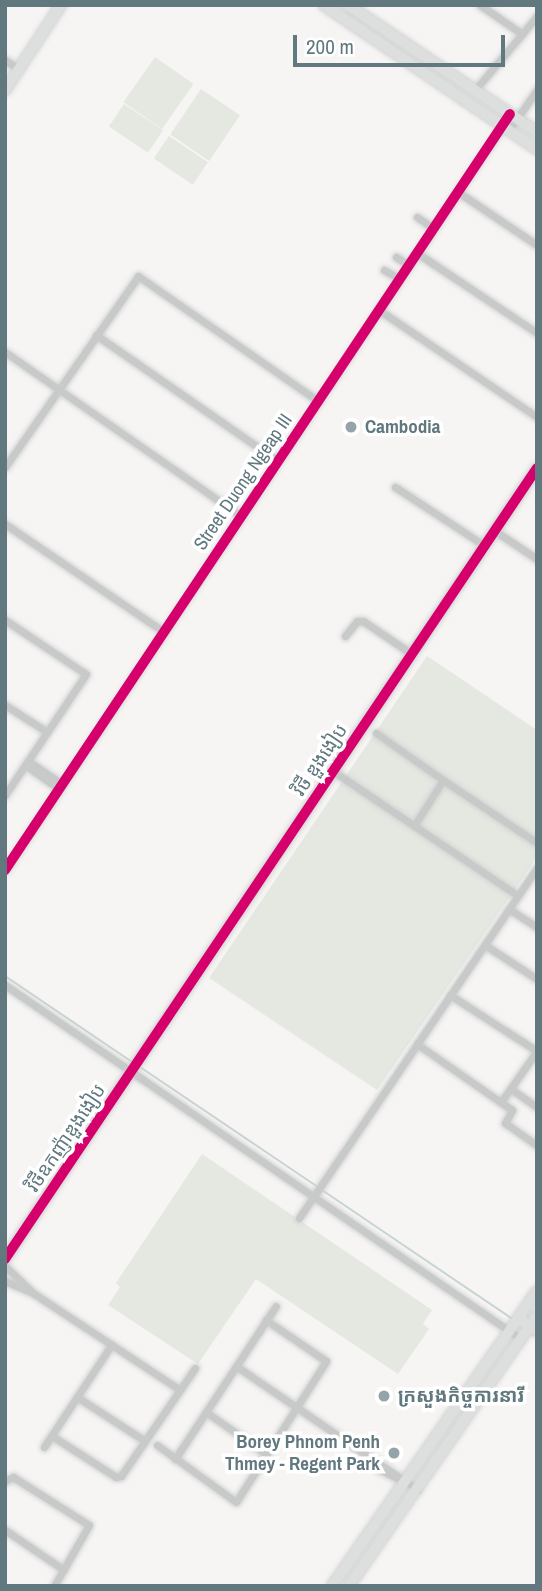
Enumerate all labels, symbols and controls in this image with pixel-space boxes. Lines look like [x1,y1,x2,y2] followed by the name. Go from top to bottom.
[297,21,509,65] scale bar
[306,32,354,61] text: 200 m
[189,410,297,554] street label: Street Duong Ngeap III
[365,416,440,438] place label: Cambodia
[343,419,359,435] marker: Cambodia
[288,720,352,800] street label: វិថី ឌួងងៀប
[22,1080,110,1196] street label: វិថីឧកញ៉ាឌួងងៀប
[398,1385,524,1407] place label: ក្រសួងកិច្ចការនារី
[376,1388,392,1404] marker: ក្រសួងកិច្ចការនារី
[225,1431,380,1475] place label: Borey Phnom Penh Thmey - Regent Park
[386,1445,402,1461] marker: Borey Phnom Penh Thmey - Regent Park

